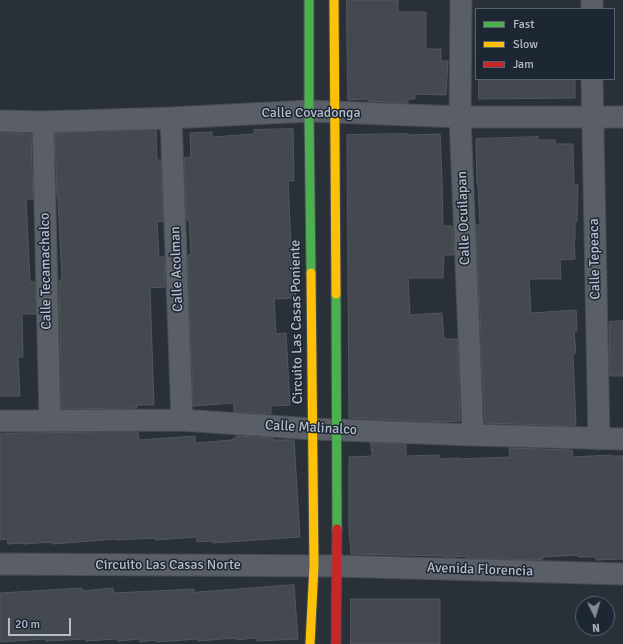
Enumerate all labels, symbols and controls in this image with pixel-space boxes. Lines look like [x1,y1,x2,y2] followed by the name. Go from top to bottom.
[475,8,615,80] legend
[513,17,534,32] text: Fast
[513,37,538,52] text: Slow
[513,57,534,72] text: Jam
[261,105,361,121] street label: Calle Covadonga
[454,171,474,265] street label: Calle Ocuilapan
[37,212,55,330] street label: Calle Tecamachalco
[586,218,604,300] street label: Calle Tepeaca
[167,226,187,312] street label: Calle Acolman
[287,240,307,404] street label: Circuito Las Casas Poniente
[265,417,357,439] street label: Calle Malinalco
[95,557,241,573] street label: Circuito Las Casas Norte
[427,560,533,580] street label: Avenida Florencia
[575,596,615,636] north arrow
[10,610,73,636] scale bar
[15,617,40,632] text: 20 m
[592,621,600,634] text: N

